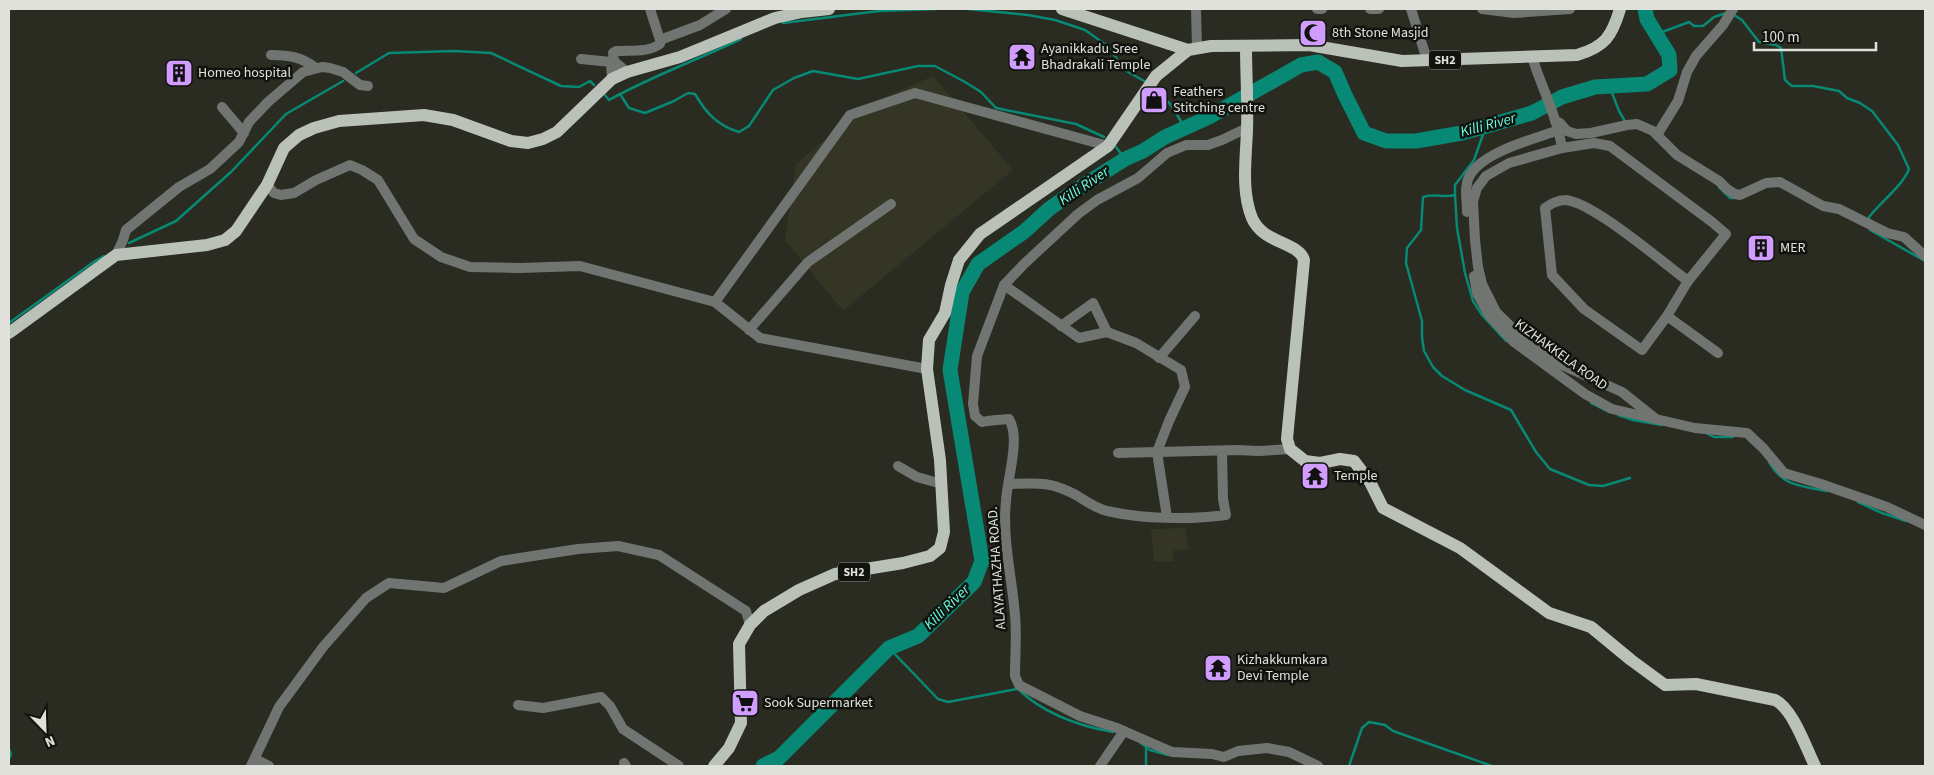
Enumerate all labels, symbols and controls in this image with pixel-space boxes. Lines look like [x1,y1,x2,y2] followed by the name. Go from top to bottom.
[1298,18,1328,48] mosque icon: 8th Stone Masjid
[1754,20,1876,52] scale bar
[1332,23,1429,43] place label: 8th Stone Masjid
[1762,27,1800,48] text: 100 m
[1041,39,1150,75] place label: Ayanikkadu Sree Bhadrakali Temple
[1007,42,1037,72] temple icon: Ayanikkadu Sree Bhadrakali Temple
[1429,50,1461,70] road number: SH2
[164,58,194,88] building icon: Homeo hospital
[198,63,291,83] place label: Homeo hospital
[1173,82,1265,118] place label: Feathers Stitching centre
[1139,85,1169,115] shop icon: Feathers Stitching centre
[1458,107,1519,142] water label: Killi River
[1055,161,1114,211] water label: Killi River
[1746,233,1776,263] building icon: MER
[1780,238,1806,258] place label: MER
[1511,315,1611,395] street label: KIZHAKKELA ROAD
[1300,461,1330,491] temple icon: Temple
[1334,466,1377,486] place label: Temple
[983,506,1011,630] street label: ALAYATHAZHA ROAD.
[838,562,870,582] road number: SH2
[919,579,975,634] water label: Killi River
[1237,650,1328,686] place label: Kizhakkumkara Devi Temple
[1203,653,1233,683] temple icon: Kizhakkumkara Devi Temple
[730,688,760,718] supermarket icon: Sook Supermarket
[764,693,873,713] place label: Sook Supermarket
[20,705,70,755] north arrow
[41,730,58,752] text: N

